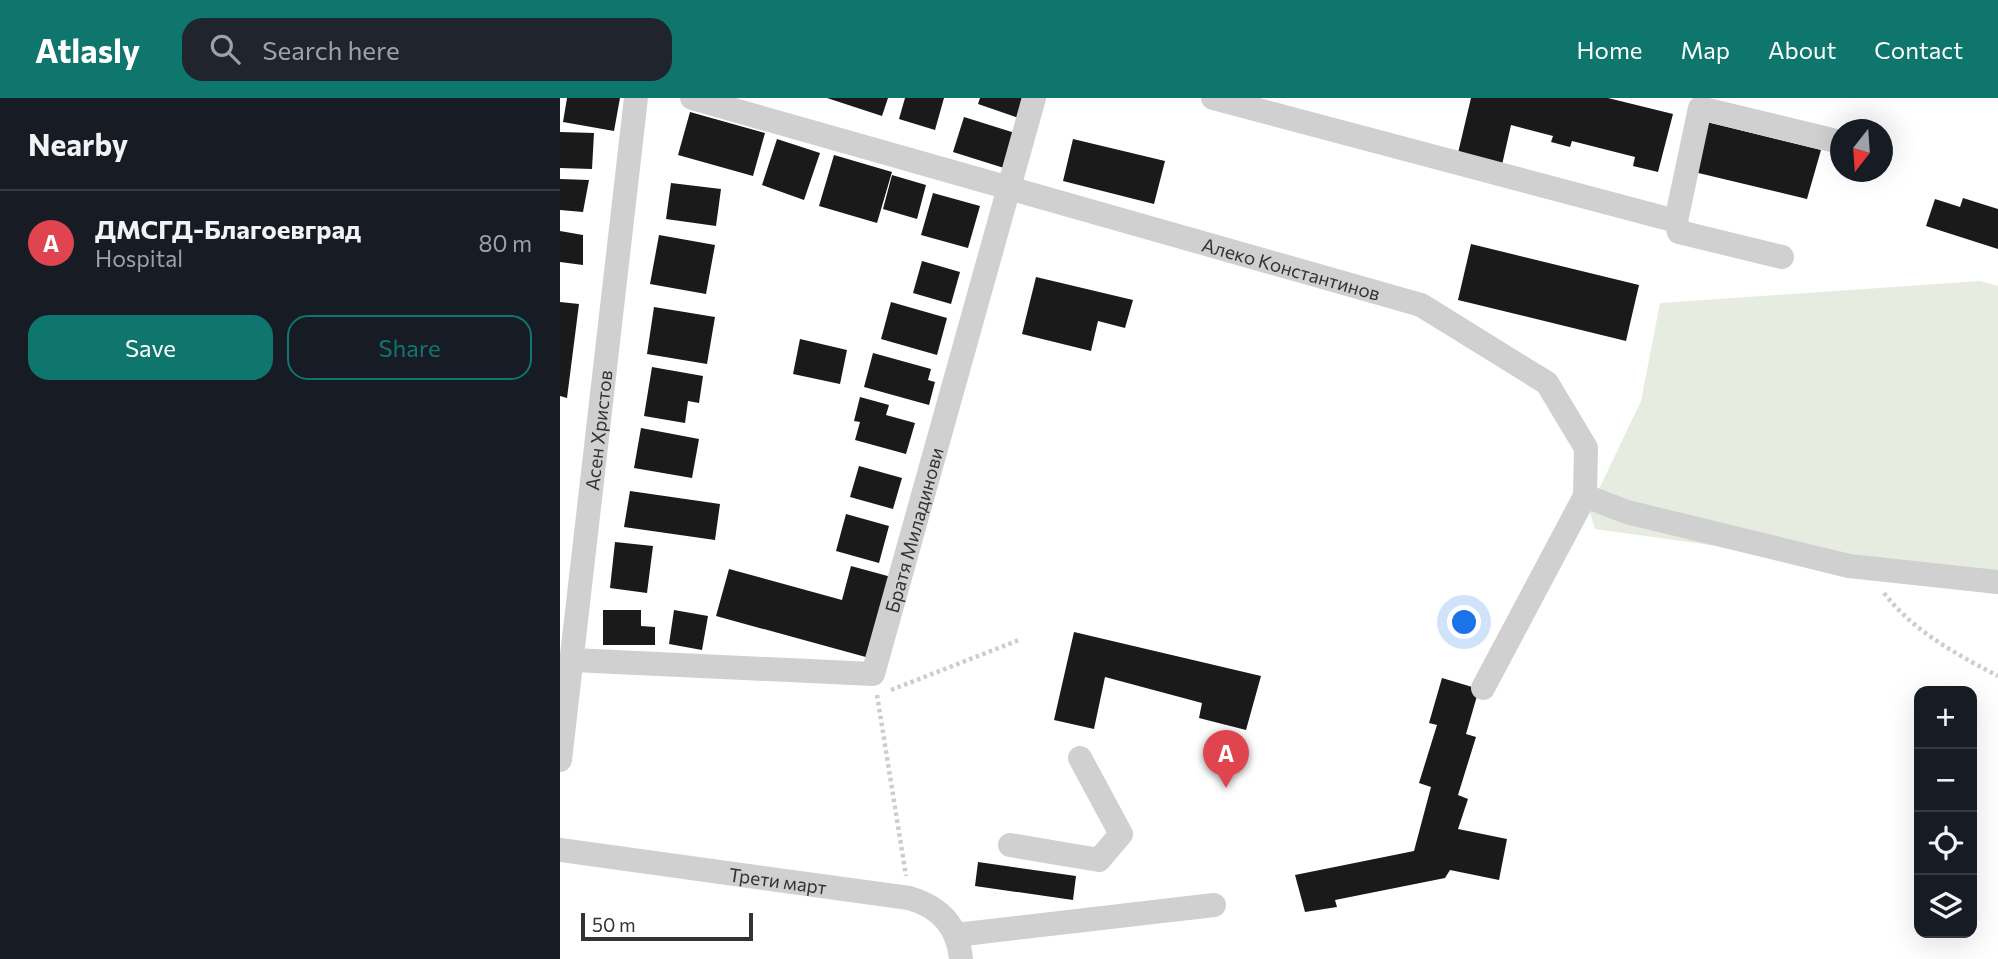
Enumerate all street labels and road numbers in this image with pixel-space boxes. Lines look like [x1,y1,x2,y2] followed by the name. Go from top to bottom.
[1200,232,1383,304] street label: Алеко Константинов
[580,369,616,492] street label: Асен Христов
[879,445,947,615] street label: Братя Миладинови
[728,862,828,898] street label: Трети март

